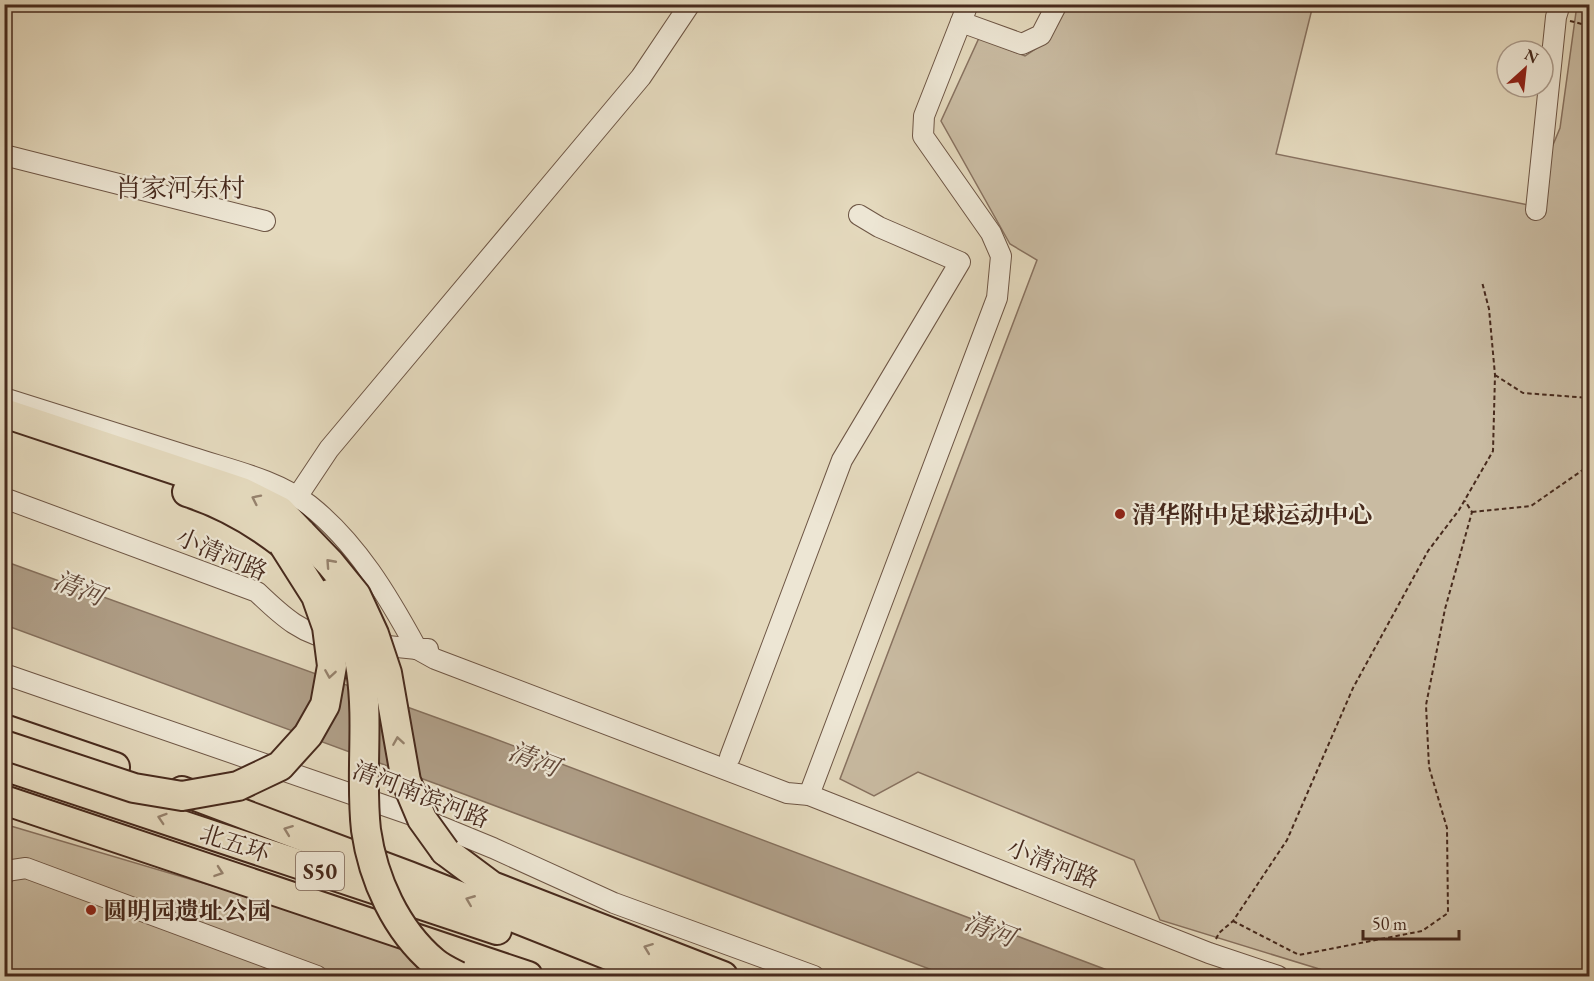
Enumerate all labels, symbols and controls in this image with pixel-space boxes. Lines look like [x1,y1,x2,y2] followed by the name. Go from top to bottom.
[1495,39,1555,99] north arrow
[1521,44,1542,68] text: N
[115,171,245,205] district label: 肖家河东村
[251,495,262,507] one-way arrow
[1132,499,1372,530] place label: 清华附中足球运动中心
[1113,507,1127,521] marker: 清华附中足球运动中心
[172,521,272,587] street label: 小清河路
[326,559,337,569] one-way arrow
[49,563,113,615] water label: 清河
[325,670,337,679] one-way arrow
[504,734,568,786] water label: 清河
[392,737,405,747] one-way arrow
[348,754,494,834] street label: 清河南滨河路
[157,813,168,826] one-way arrow
[196,817,274,869] street label: 北五环
[283,825,294,838] one-way arrow
[1003,831,1103,895] street label: 小清河路
[296,852,344,890] road number: S50
[213,864,224,877] one-way arrow
[103,895,271,926] place label: 圆明园遗址公园
[465,895,476,907] one-way arrow
[84,903,98,917] marker: 圆明园遗址公园
[1363,903,1459,941] scale bar
[960,904,1024,956] water label: 清河
[1372,912,1407,935] text: 50 m
[643,943,654,955] one-way arrow

